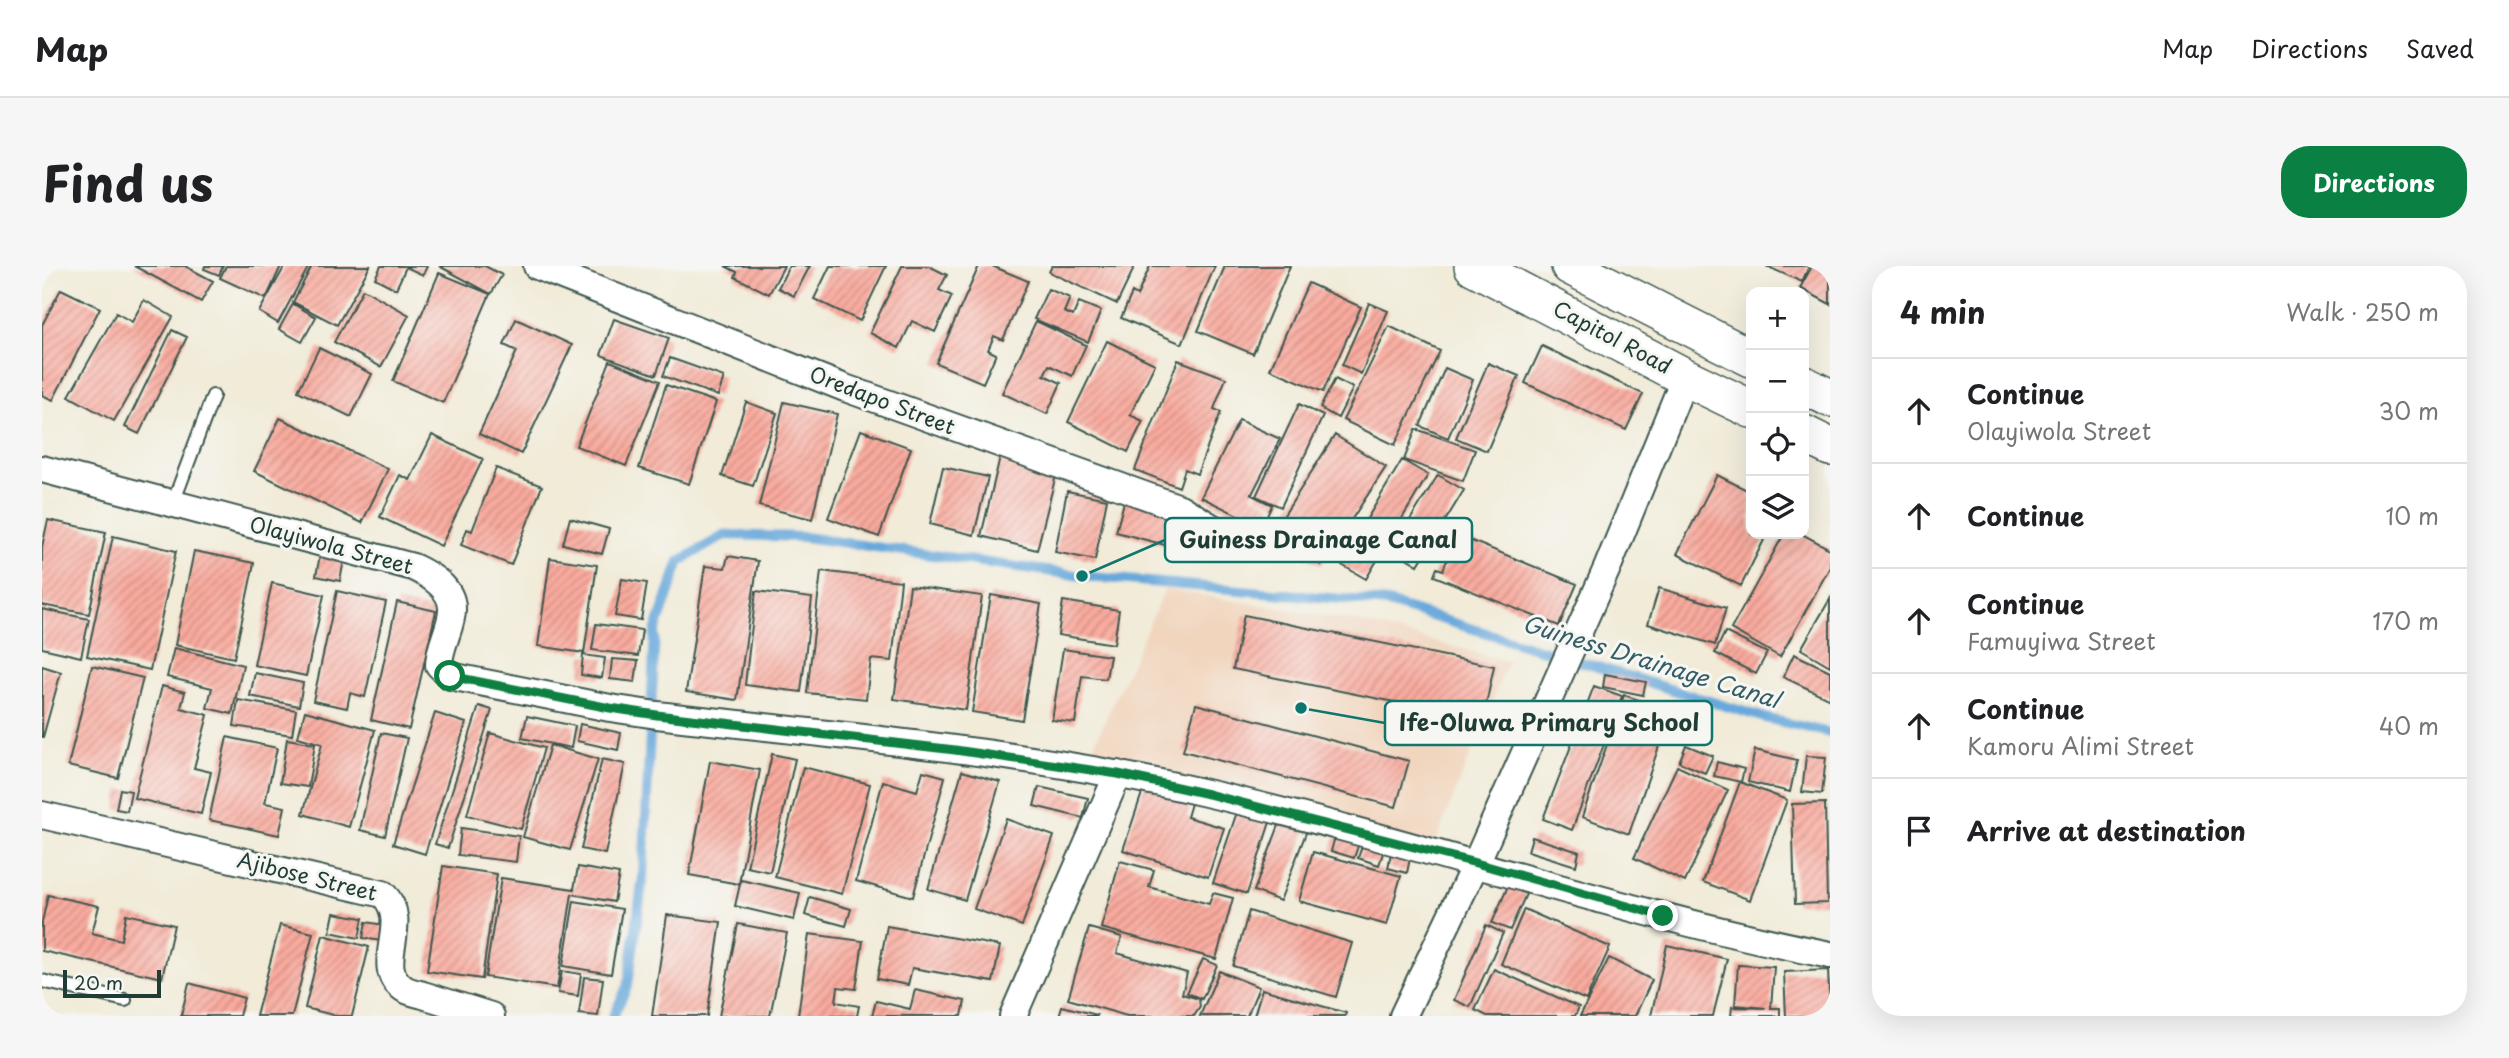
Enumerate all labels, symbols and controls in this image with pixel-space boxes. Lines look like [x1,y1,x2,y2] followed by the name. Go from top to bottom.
[35,23,108,73] text: Map
[2162,30,2213,66] text: Map
[2251,30,2368,66] text: Directions
[2406,30,2474,66] text: Saved
[42,145,213,219] text: Find us
[2281,146,2467,218] button: Directions
[1746,287,1809,539] map controls
[1746,287,1809,350] button: +
[1900,289,1986,334] text: 4 min
[1548,292,1678,381] street label: Capitol Road
[2286,294,2439,329] text: Walk · 250 m
[1746,350,1809,413] button: −
[805,357,960,442] street label: Oredapo Street
[1967,374,2084,413] text: Continue
[1900,392,1938,430] icon: ahead
[2378,393,2439,428] text: 30 m
[1746,413,1809,476] button: locate
[1967,413,2151,448] text: Olayiwola Street
[1746,476,1809,539] button: layers
[1967,496,2084,535] text: Continue
[1900,497,1938,535] icon: ahead
[2385,498,2439,533] text: 10 m
[246,507,417,581] street label: Olayiwola Street
[1165,518,1472,562] callout: Guiness Drainage Canal
[1179,521,1457,556] text: Guiness Drainage Canal
[1967,584,2084,623] text: Continue
[1900,602,1938,640] icon: ahead
[2372,603,2439,638] text: 170 m
[1519,605,1788,717] water label: Guiness Drainage Canal
[1967,623,2156,658] text: Famuyiwa Street
[434,660,465,691] route start
[1967,689,2084,728] text: Continue
[1385,701,1712,745] callout: Ife-Oluwa Primary School
[1399,704,1699,739] text: Ife-Oluwa Primary School
[1900,707,1938,745] icon: ahead
[2379,708,2439,743] text: 40 m
[1967,728,2194,763] text: Kamoru Alimi Street
[1967,811,2246,850] text: Arrive at destination
[1900,812,1938,850] icon: arrive
[234,842,381,908] street label: Ajibose Street
[1647,900,1678,931] route end
[63,967,161,999] scale bar
[74,968,123,996] text: 20 m

